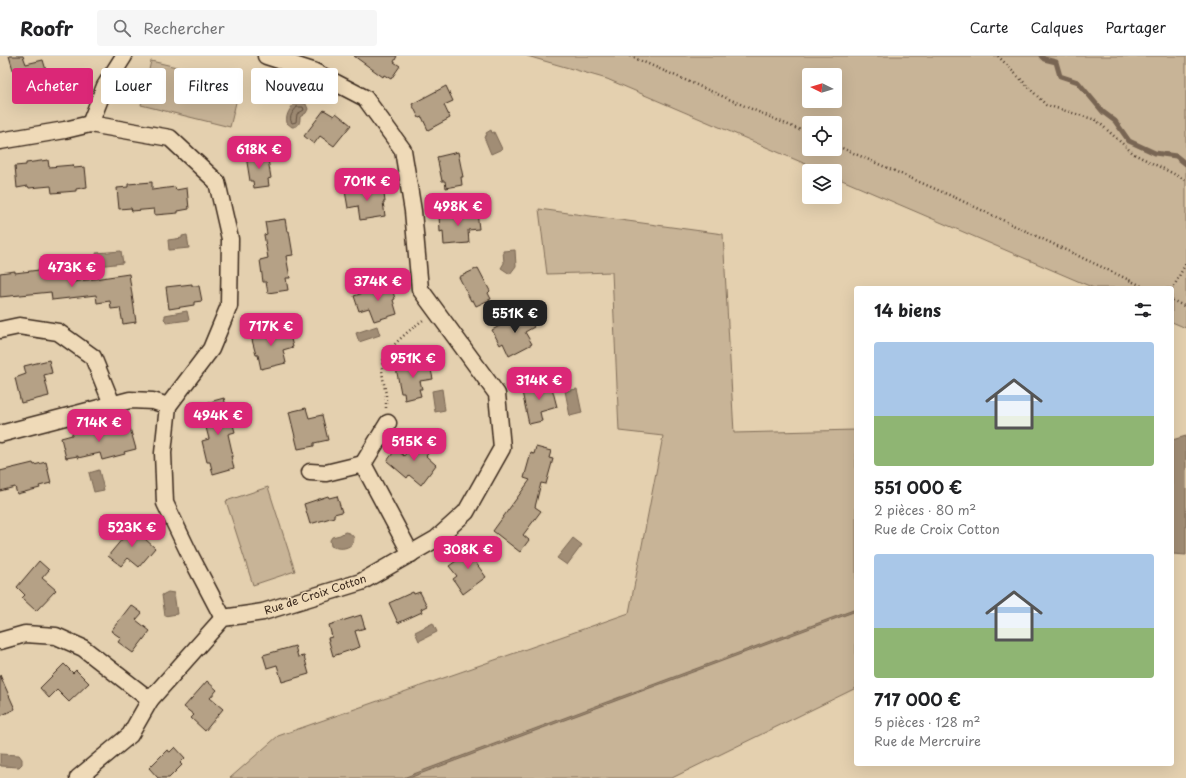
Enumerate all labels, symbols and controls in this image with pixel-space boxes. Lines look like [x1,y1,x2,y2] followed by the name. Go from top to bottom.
[97,10,377,46] search box
[20,14,73,42] text: Roofr
[143,16,225,39] text: Rechercher
[111,17,133,39] icon: search
[970,17,1009,38] text: Carte
[1031,17,1083,38] text: Calques
[1105,17,1166,38] text: Partager
[12,68,93,104] chip: Acheter
[101,68,166,104] chip: Louer
[174,68,243,104] chip: Filtres
[251,68,338,104] chip: Nouveau
[802,68,842,108] north arrow
[802,68,842,204] map controls
[802,116,842,156] button: locate
[226,136,292,170] pin: 618K €
[236,139,282,158] text: 618K €
[802,164,842,204] button: layers
[334,168,400,202] pin: 701K €
[344,171,391,190] text: 701K €
[425,193,491,227] pin: 498K €
[433,196,483,215] text: 498K €
[39,254,105,288] pin: 473K €
[48,257,96,276] text: 473K €
[345,268,411,302] pin: 374K €
[354,271,402,290] text: 374K €
[874,297,941,323] text: 14 biens
[1132,299,1154,321] icon: filters
[482,300,548,334] pin: 551K €
[492,303,538,322] text: 551K €
[238,313,304,347] pin: 717K €
[249,316,293,335] text: 717K €
[380,345,446,379] pin: 951K €
[390,348,436,367] text: 951K €
[506,367,572,401] pin: 314K €
[978,368,1050,440] icon: home
[516,370,562,389] text: 314K €
[185,402,251,436] pin: 494K €
[193,405,243,424] text: 494K €
[66,409,132,443] pin: 714K €
[76,412,122,431] text: 714K €
[381,428,447,462] pin: 515K €
[391,431,437,450] text: 515K €
[874,474,962,500] text: 551 000 €
[874,500,976,519] text: 2 pièces · 80 m²
[99,514,165,548] pin: 523K €
[108,517,156,536] text: 523K €
[874,519,1000,538] text: Rue de Croix Cotton
[435,536,501,570] pin: 308K €
[443,539,493,558] text: 308K €
[262,569,368,619] street label: Rue de Croix Cotton
[978,580,1050,652] icon: home
[874,686,961,712] text: 717 000 €
[874,712,980,731] text: 5 pièces · 128 m²
[874,731,981,750] text: Rue de Mercruire

